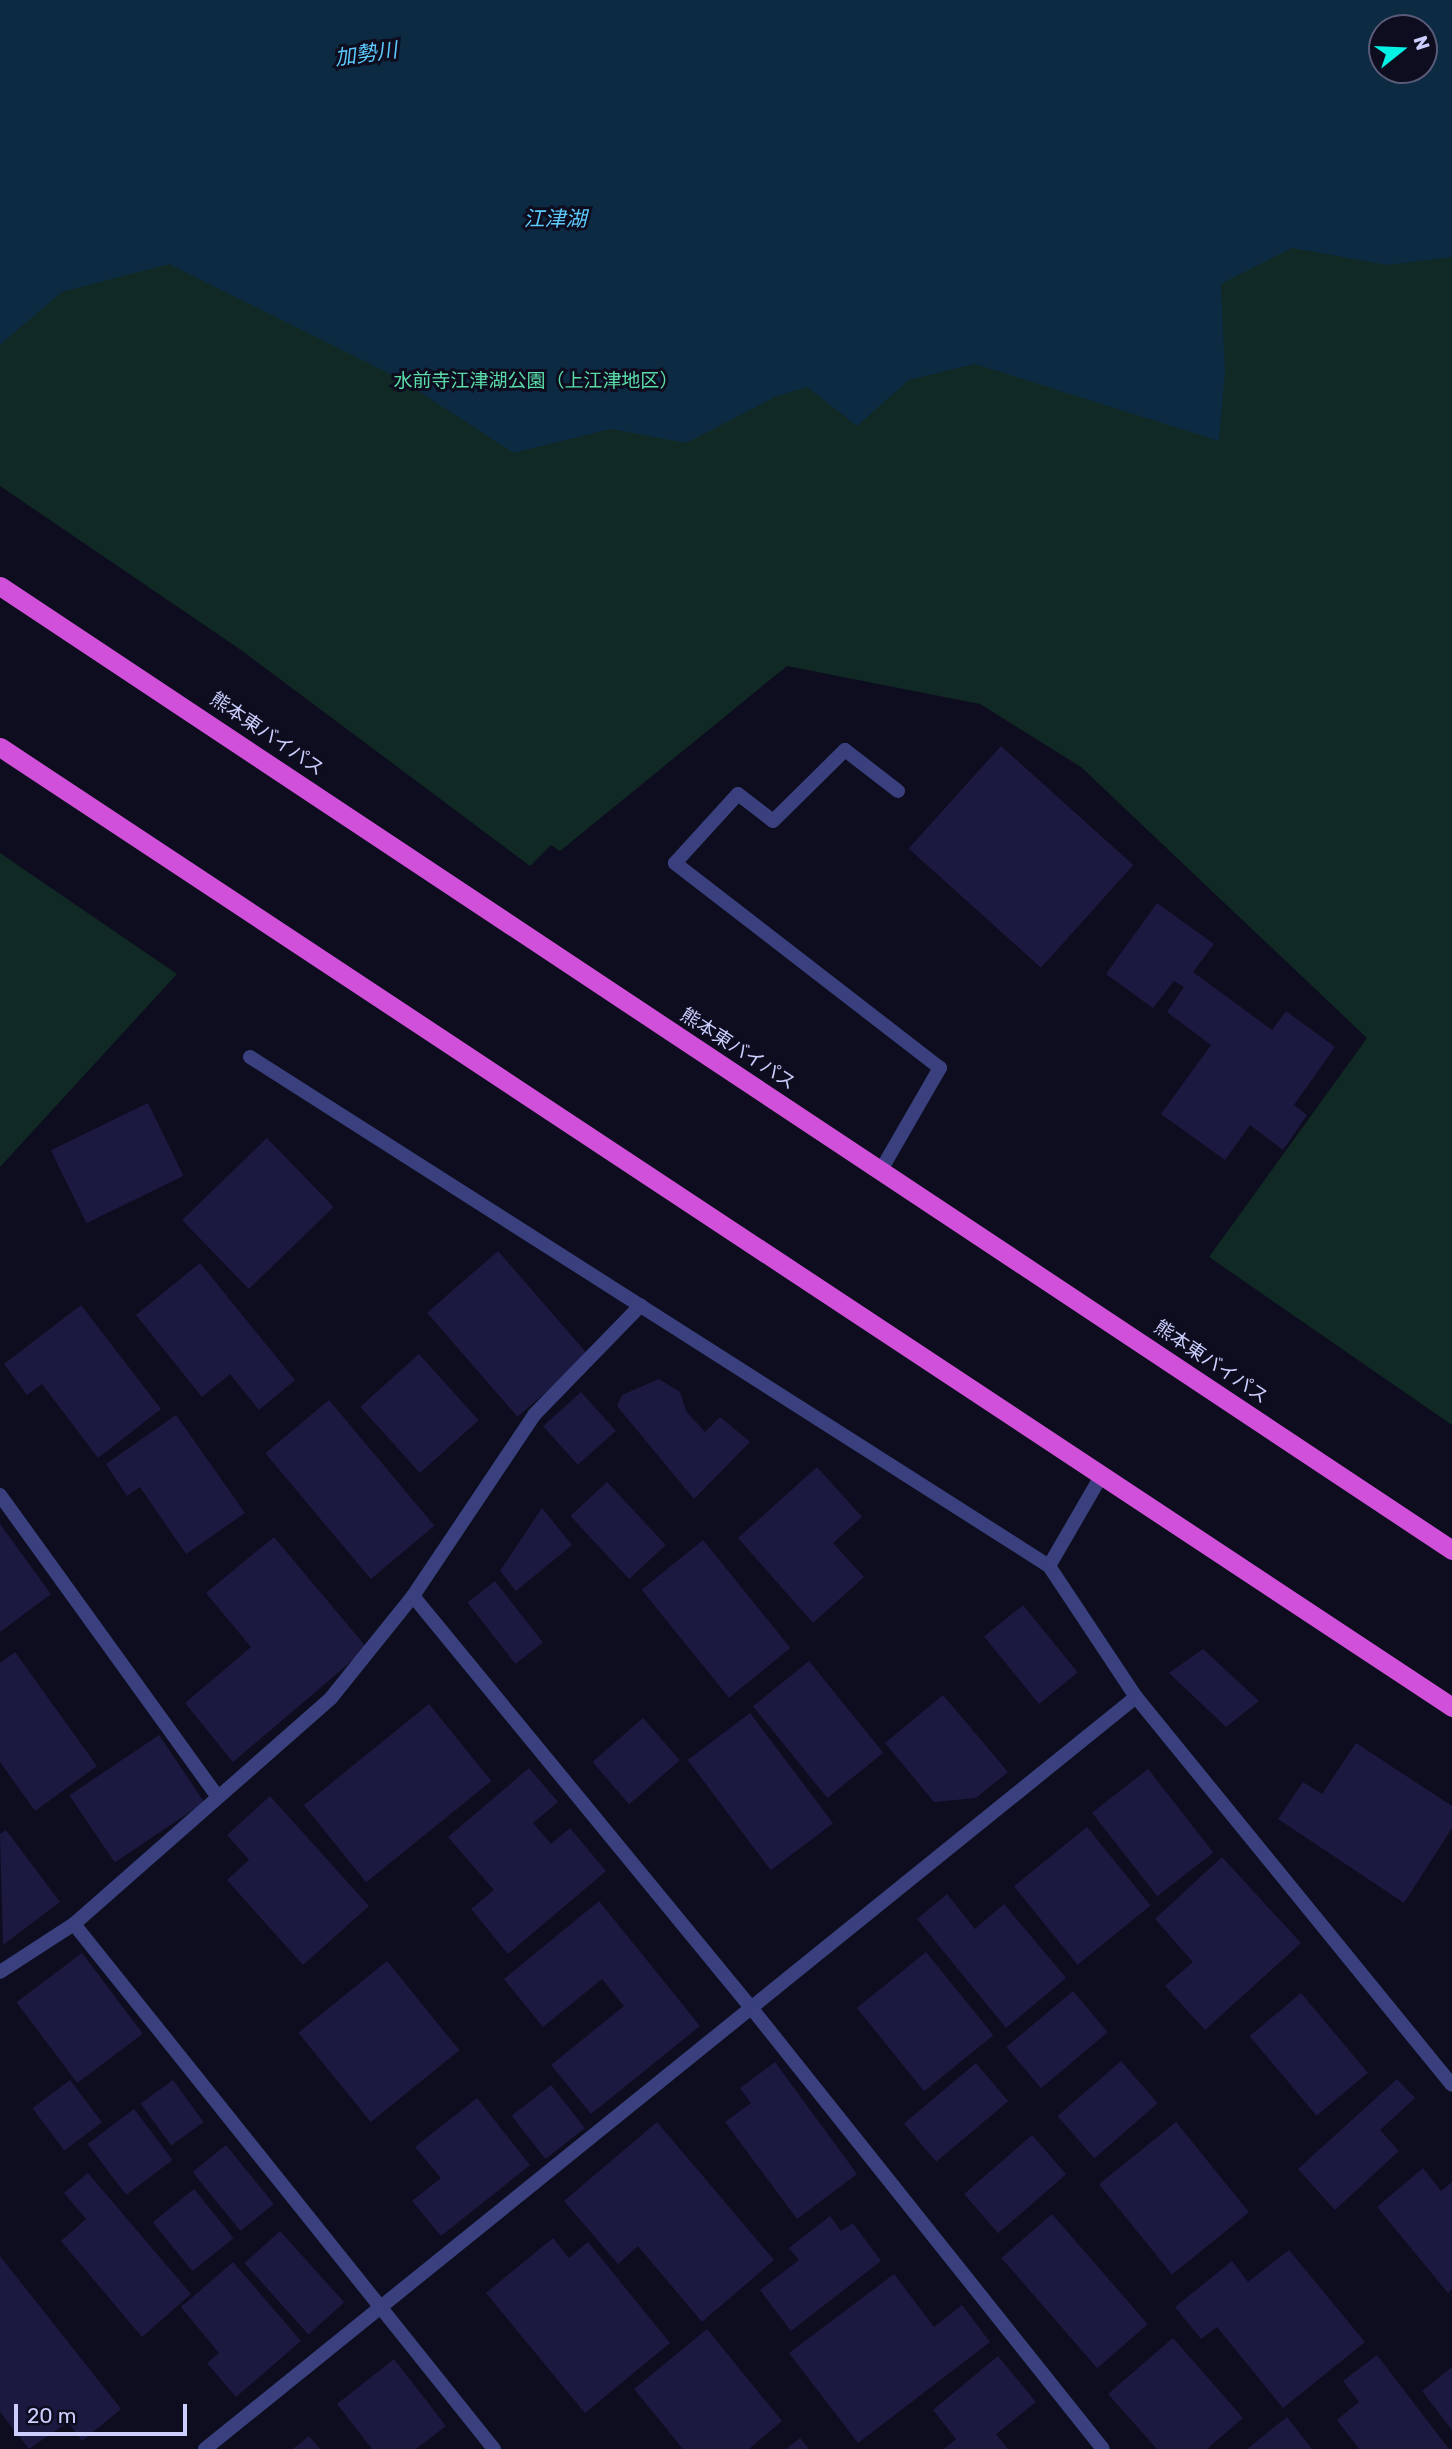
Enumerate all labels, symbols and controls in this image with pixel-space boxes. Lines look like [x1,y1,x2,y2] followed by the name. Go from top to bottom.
[1368,14,1438,84] north arrow
[1408,33,1435,53] text: N
[333,37,399,71] water label: 加勢川
[524,206,586,232] water label: 江津湖
[394,370,678,392] park label: 水前寺江津湖公園（上江津地区）
[205,687,329,781] street label: 熊本東バイパス
[676,1003,800,1095] street label: 熊本東バイパス
[1149,1315,1273,1409] street label: 熊本東バイパス
[18,2390,191,2434] scale bar
[27,2403,76,2428] text: 20 m

